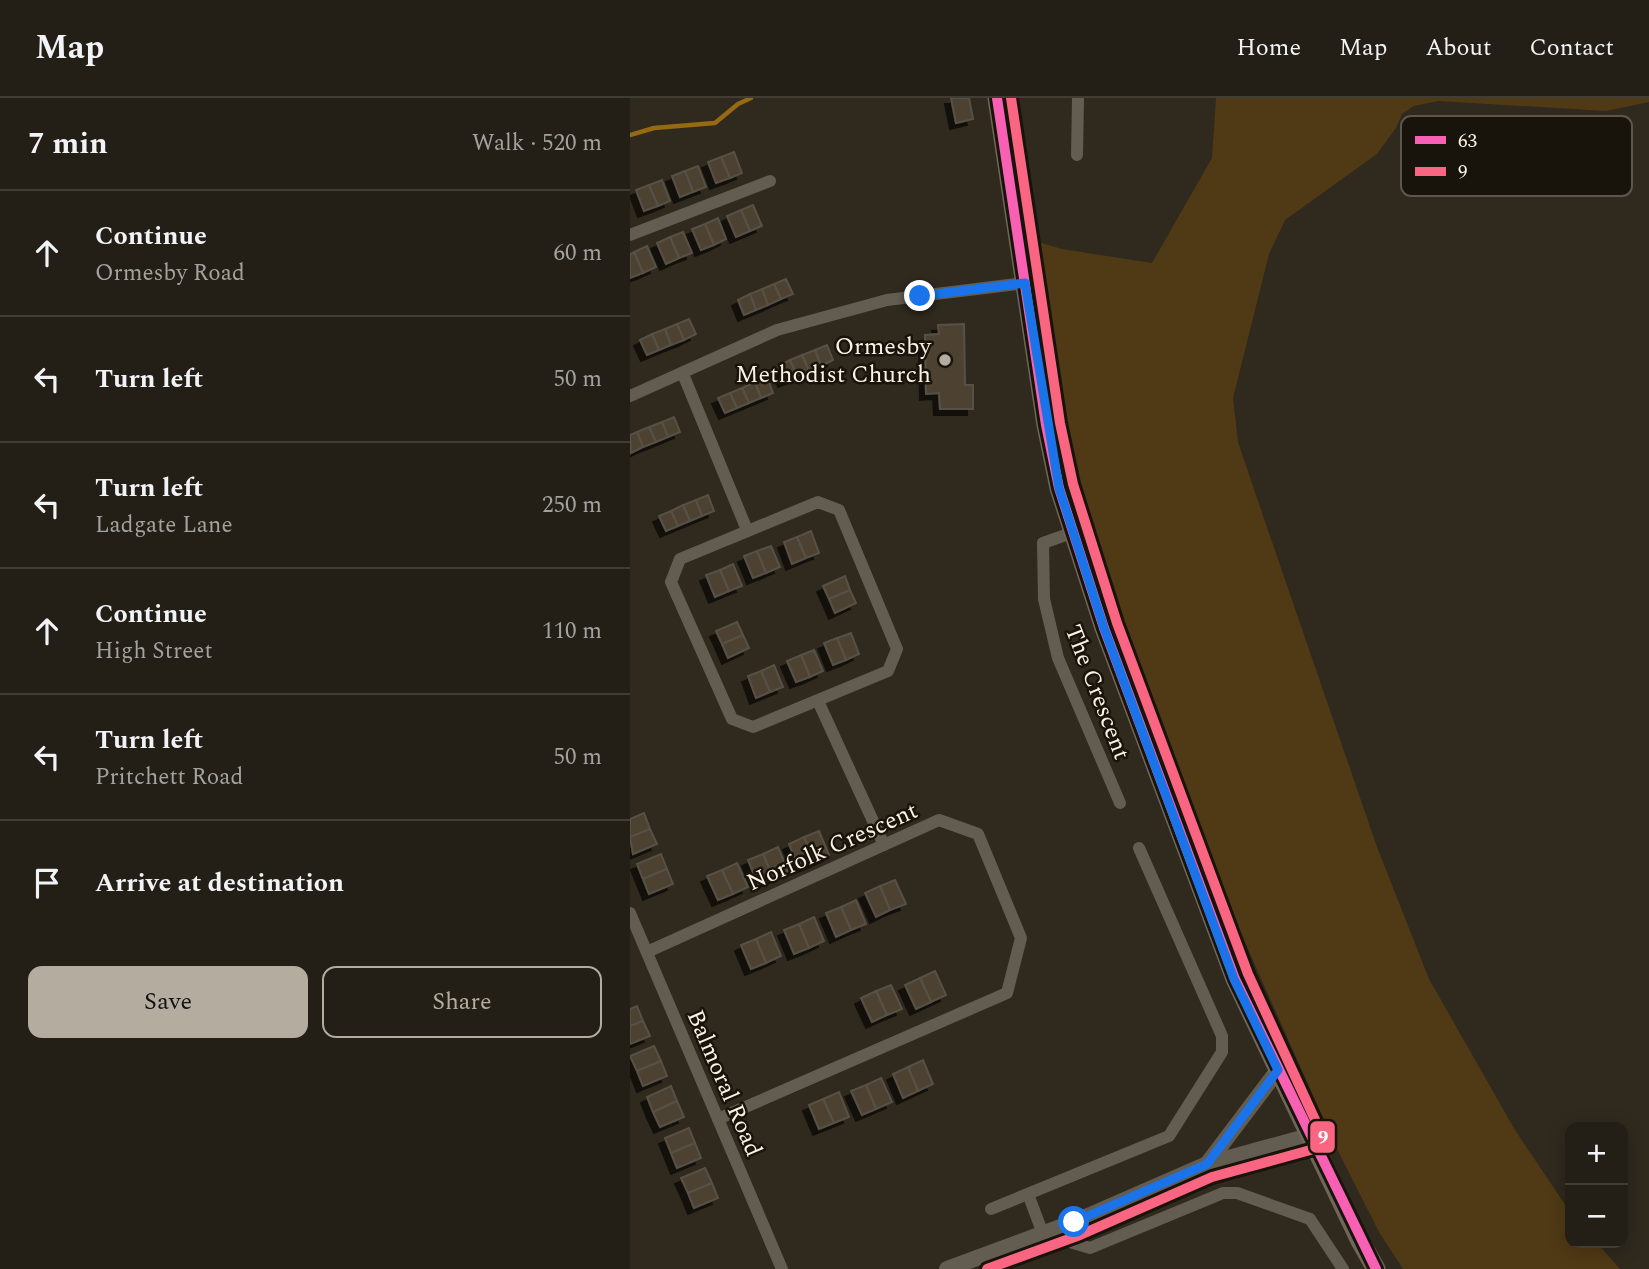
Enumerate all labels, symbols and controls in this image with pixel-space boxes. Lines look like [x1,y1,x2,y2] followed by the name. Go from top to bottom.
[35,23,104,73] text: Map
[1236,30,1301,66] text: Home
[1339,30,1387,66] text: Map
[1425,30,1491,66] text: About
[1529,30,1614,66] text: Contact
[1401,116,1632,196] legend
[28,121,108,167] text: 7 min
[472,126,602,161] text: Walk · 520 m
[1458,127,1478,156] text: 63
[1458,158,1468,187] text: 9
[95,216,207,256] text: Continue
[28,234,66,272] icon: ahead
[553,236,602,271] text: 60 m
[95,256,245,291] text: Ormesby Road
[904,280,935,311] route end
[735,329,932,393] place label: Ormesby Methodist Church
[937,352,953,368] marker: Ormesby Methodist Church
[95,359,203,399] text: Turn left
[28,360,66,398] icon: left
[553,362,602,397] text: 50 m
[95,468,203,508] text: Turn left
[28,486,66,524] icon: left
[542,488,602,523] text: 250 m
[95,508,233,543] text: Ladgate Lane
[95,594,207,634] text: Continue
[28,612,66,650] icon: ahead
[542,614,602,649] text: 110 m
[1055,619,1139,765] street label: The Crescent
[95,634,213,669] text: High Street
[95,720,203,760] text: Turn left
[28,738,66,776] icon: left
[553,740,602,775] text: 50 m
[95,760,243,795] text: Pritchett Road
[741,793,924,901] street label: Norfolk Crescent
[95,863,344,903] text: Arrive at destination
[28,864,66,902] icon: arrive
[28,966,308,1038] button: Save
[322,966,602,1038] button: Share
[677,1004,771,1163] street label: Balmoral Road
[1309,1120,1336,1154] line badge: 9
[1565,1122,1628,1248] map controls
[1565,1122,1628,1185] button: +
[1318,1124,1329,1153] text: 9
[1565,1185,1628,1248] button: −
[1058,1206,1089,1237] route start

